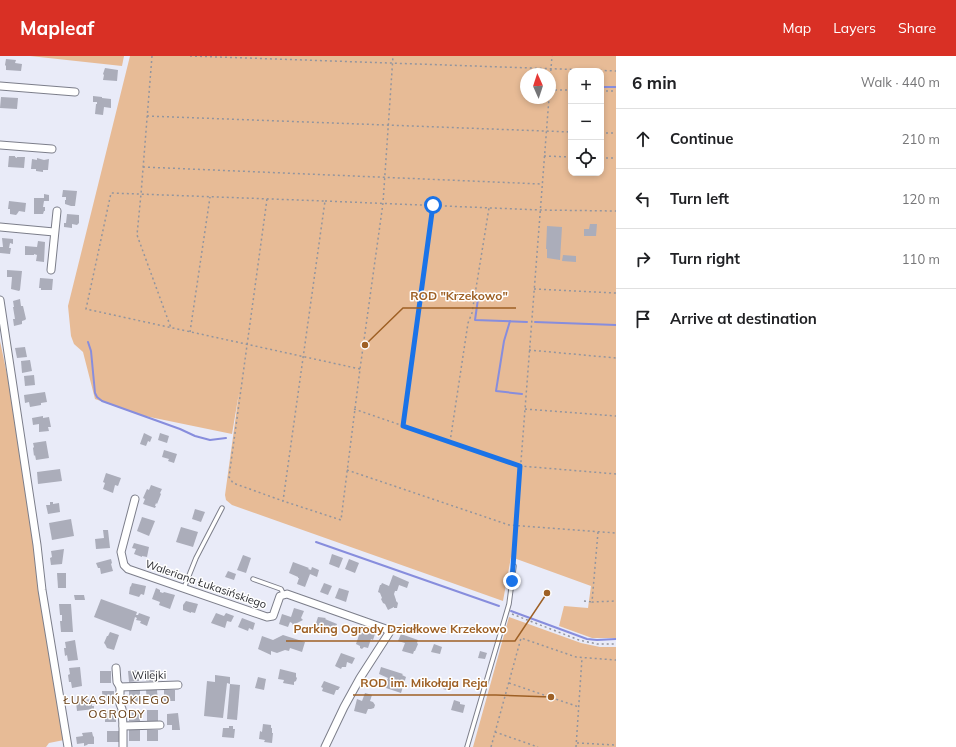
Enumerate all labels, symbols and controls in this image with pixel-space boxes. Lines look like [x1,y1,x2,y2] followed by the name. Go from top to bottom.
[20,16,94,40] text: Mapleaf
[782,19,811,37] text: Map
[833,19,876,37] text: Layers
[898,19,936,37] text: Share
[520,68,556,104] north arrow
[568,68,604,176] map controls
[568,68,604,104] button: +
[632,72,677,93] text: 6 min
[861,74,940,90] text: Walk · 440 m
[568,104,604,140] button: −
[632,128,654,150] icon: ahead
[670,129,733,148] text: Continue
[902,131,940,147] text: 210 m
[568,140,604,176] button: locate
[632,188,654,210] icon: left
[670,189,729,208] text: Turn left
[902,191,940,207] text: 120 m
[424,196,442,214] route start
[632,248,654,270] icon: right
[670,249,740,268] text: Turn right
[902,251,940,267] text: 110 m
[403,284,516,308] callout: ROD "Krzekowo"
[410,288,508,303] text: ROD "Krzekowo"
[632,308,654,330] icon: arrive
[670,309,817,328] text: Arrive at destination
[143,557,269,611] street label: Waleriana Łukasińskiego
[503,572,521,590] route end
[286,617,515,641] callout: Parking Ogrody Działkowe Krzekowo
[293,621,507,636] text: Parking Ogrody Działkowe Krzekowo
[132,668,166,682] street label: Wilejki
[353,671,496,695] callout: ROD im. Mikołaja Reja
[360,675,488,690] text: ROD im. Mikołaja Reja
[63,692,170,721] district label: ŁUKASIŃSKIEGO OGRODY

